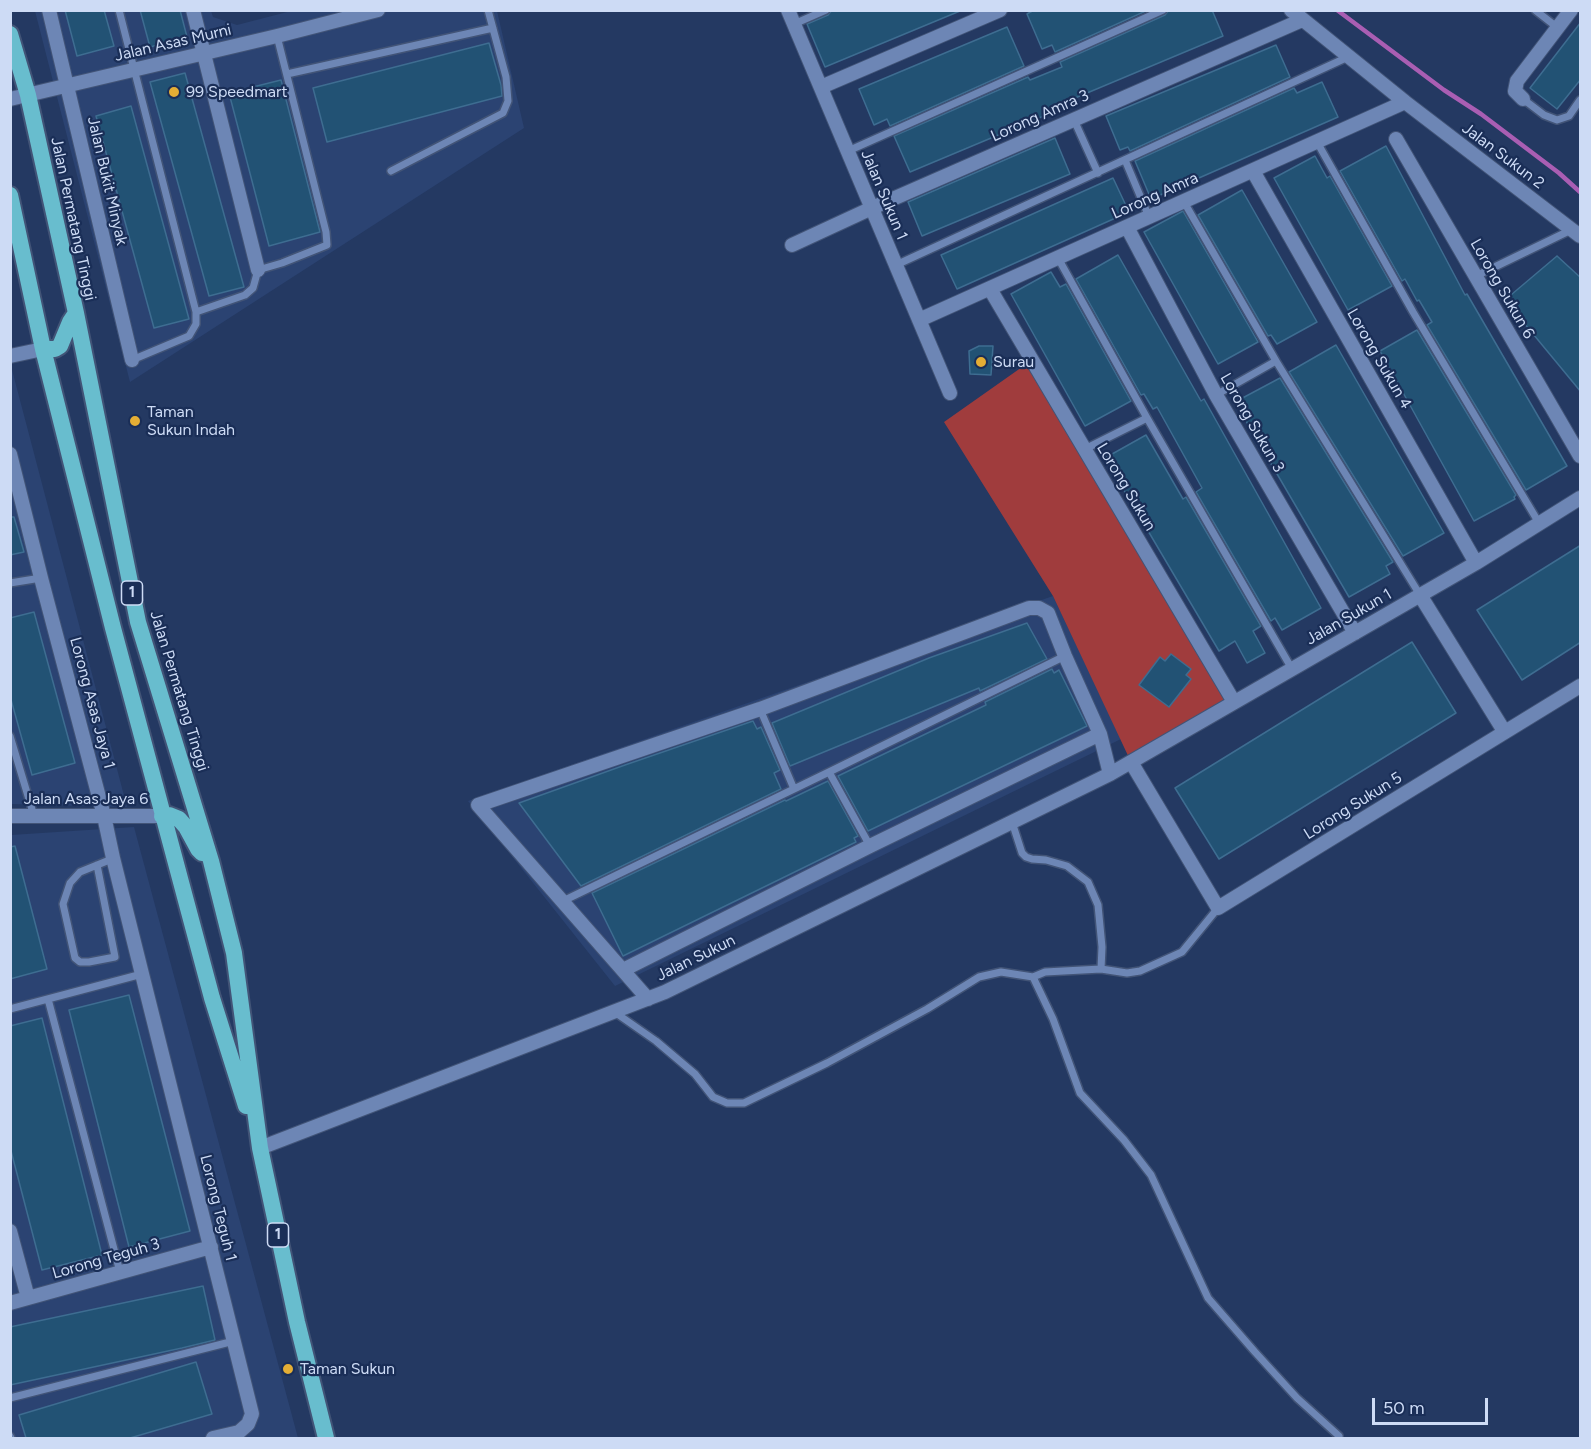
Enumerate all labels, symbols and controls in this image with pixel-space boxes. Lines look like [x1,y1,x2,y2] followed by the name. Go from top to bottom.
[113,20,233,66] street label: Jalan Asas Murni
[186,82,287,102] place label: 99 Speedmart
[167,85,181,99] marker: 99 Speedmart
[988,86,1092,146] street label: Lorong Amra 3
[83,115,131,247] street label: Jalan Bukit Minyak
[1458,119,1548,193] street label: Jalan Sukun 2
[46,136,100,302] street label: Jalan Permatang Tinggi
[856,147,912,243] street label: Jalan Sukun 1
[1109,168,1201,224] street label: Lorong Amra
[1466,236,1538,342] street label: Lorong Sukun 6
[1342,305,1416,413] street label: Lorong Sukun 4
[993,352,1034,372] place label: Surau
[974,355,988,369] marker: Surau
[1216,370,1288,476] street label: Lorong Sukun 3
[147,402,235,440] place label: Taman Sukun Indah
[128,414,142,428] marker: Taman Sukun Indah
[1092,440,1160,534] street label: Lorong Sukun
[122,581,142,605] road number: 1
[1303,585,1395,649] street label: Jalan Sukun 1
[145,609,213,773] street label: Jalan Permatang Tinggi
[65,635,119,771] street label: Lorong Asas Jaya 1
[1300,768,1406,844] street label: Lorong Sukun 5
[24,789,148,809] street label: Jalan Asas Jaya 6
[653,931,739,985] street label: Jalan Sukun
[196,1153,240,1263] street label: Lorong Teguh 1
[268,1223,288,1247] road number: 1
[50,1234,162,1284] street label: Lorong Teguh 3
[300,1359,395,1379] place label: Taman Sukun
[281,1362,295,1376] marker: Taman Sukun
[1375,1386,1490,1424] scale bar
[1383,1397,1425,1419] text: 50 m

